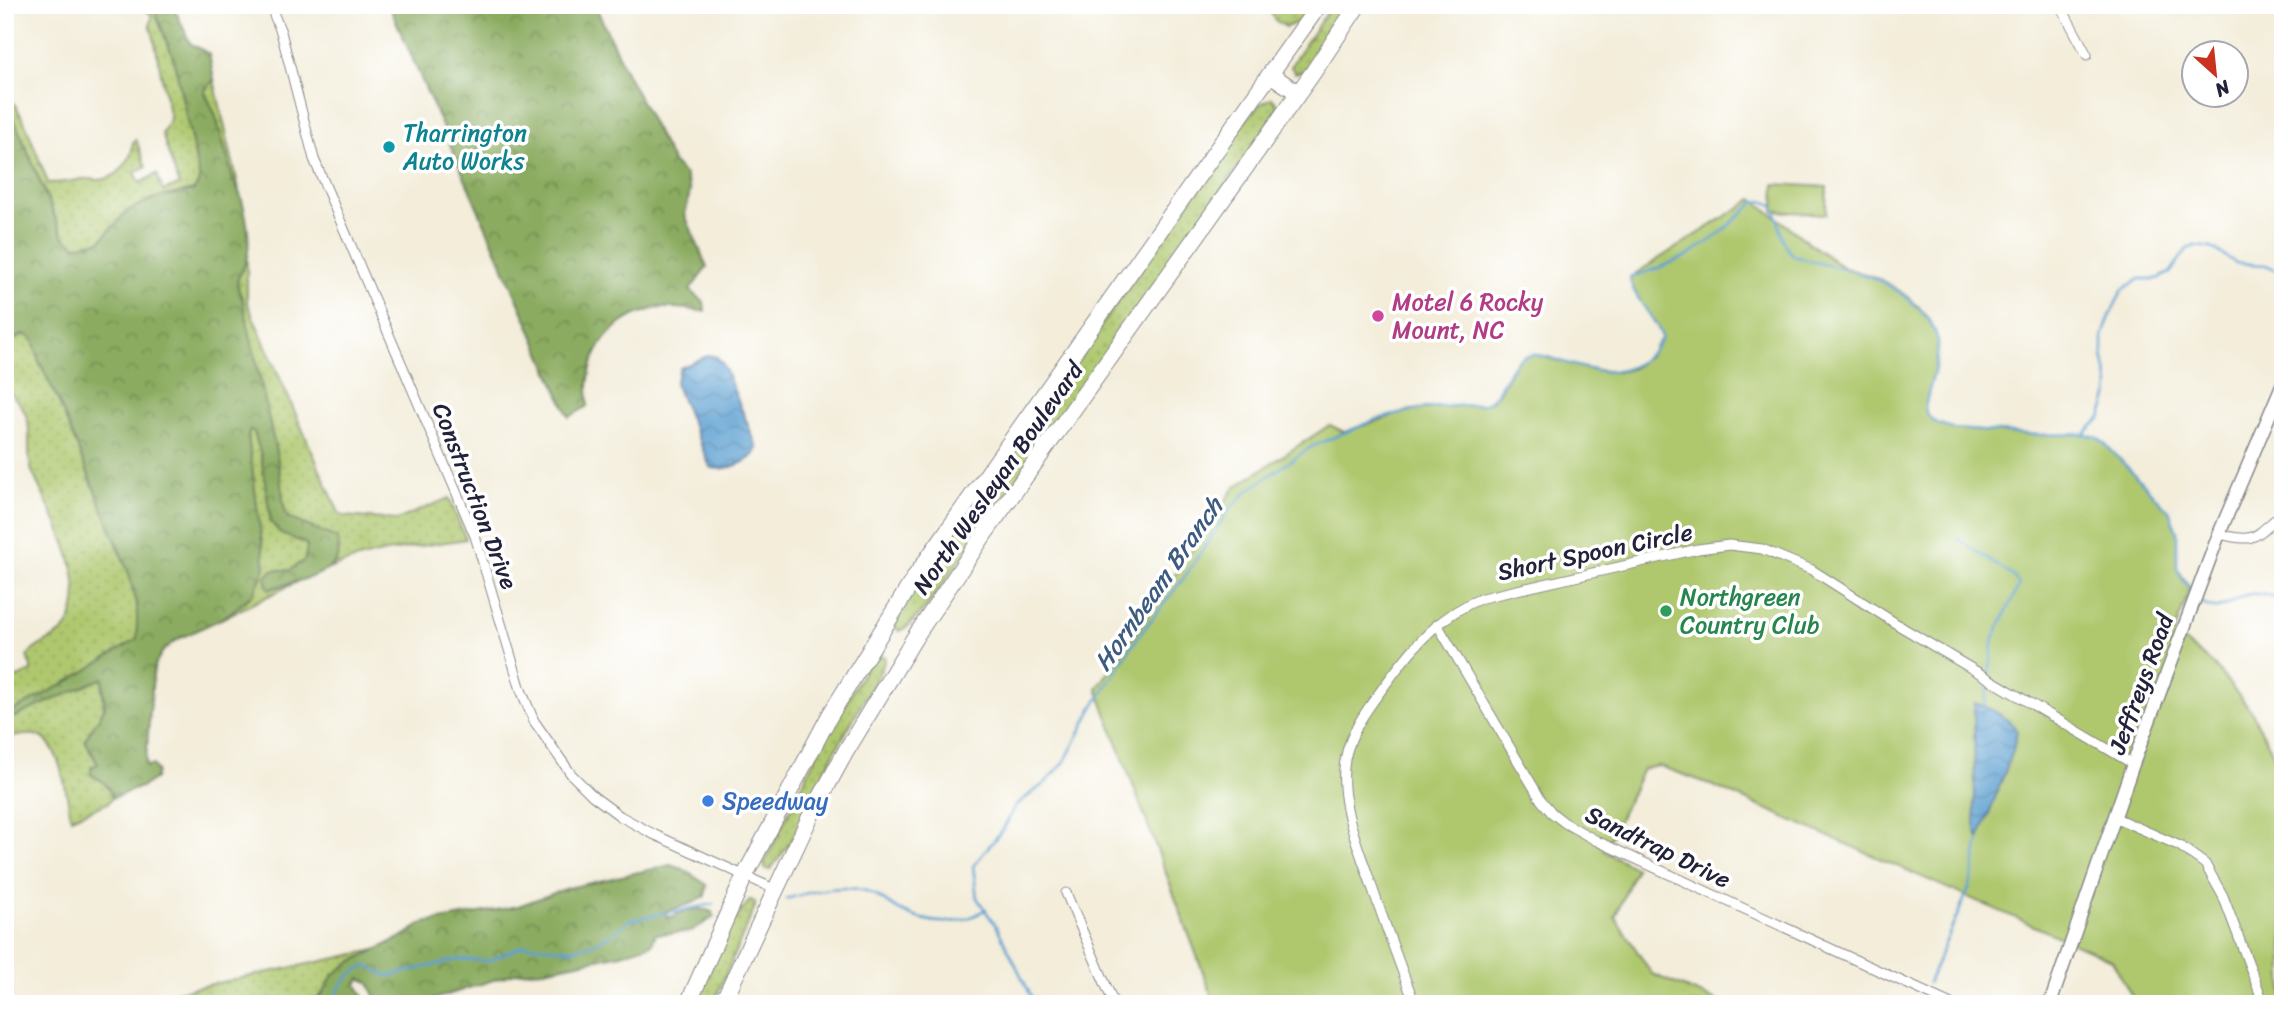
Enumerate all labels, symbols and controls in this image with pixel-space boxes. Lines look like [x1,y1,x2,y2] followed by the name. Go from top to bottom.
[2180,38,2250,108] north arrow
[2208,71,2237,107] text: N
[402,112,527,182] place label: Tharrington Auto Works
[381,139,397,155] marker: Tharrington Auto Works
[1392,281,1544,351] place label: Motel 6 Rocky Mount, NC
[1370,308,1386,324] marker: Motel 6 Rocky Mount, NC
[901,351,1095,604] street label: North Wesleyan Boulevard
[420,397,530,596] street label: Construction Drive
[1081,485,1237,681] water label: Hornbeam Branch
[1494,511,1696,593] street label: Short Spoon Circle
[1680,576,1820,646] place label: Northgreen Country Club
[1658,603,1674,619] marker: Northgreen Country Club
[2096,606,2187,761] street label: Jeffreys Road
[722,780,829,822] place label: Speedway
[700,793,716,809] marker: Speedway
[1578,794,1738,900] street label: Sandtrap Drive

